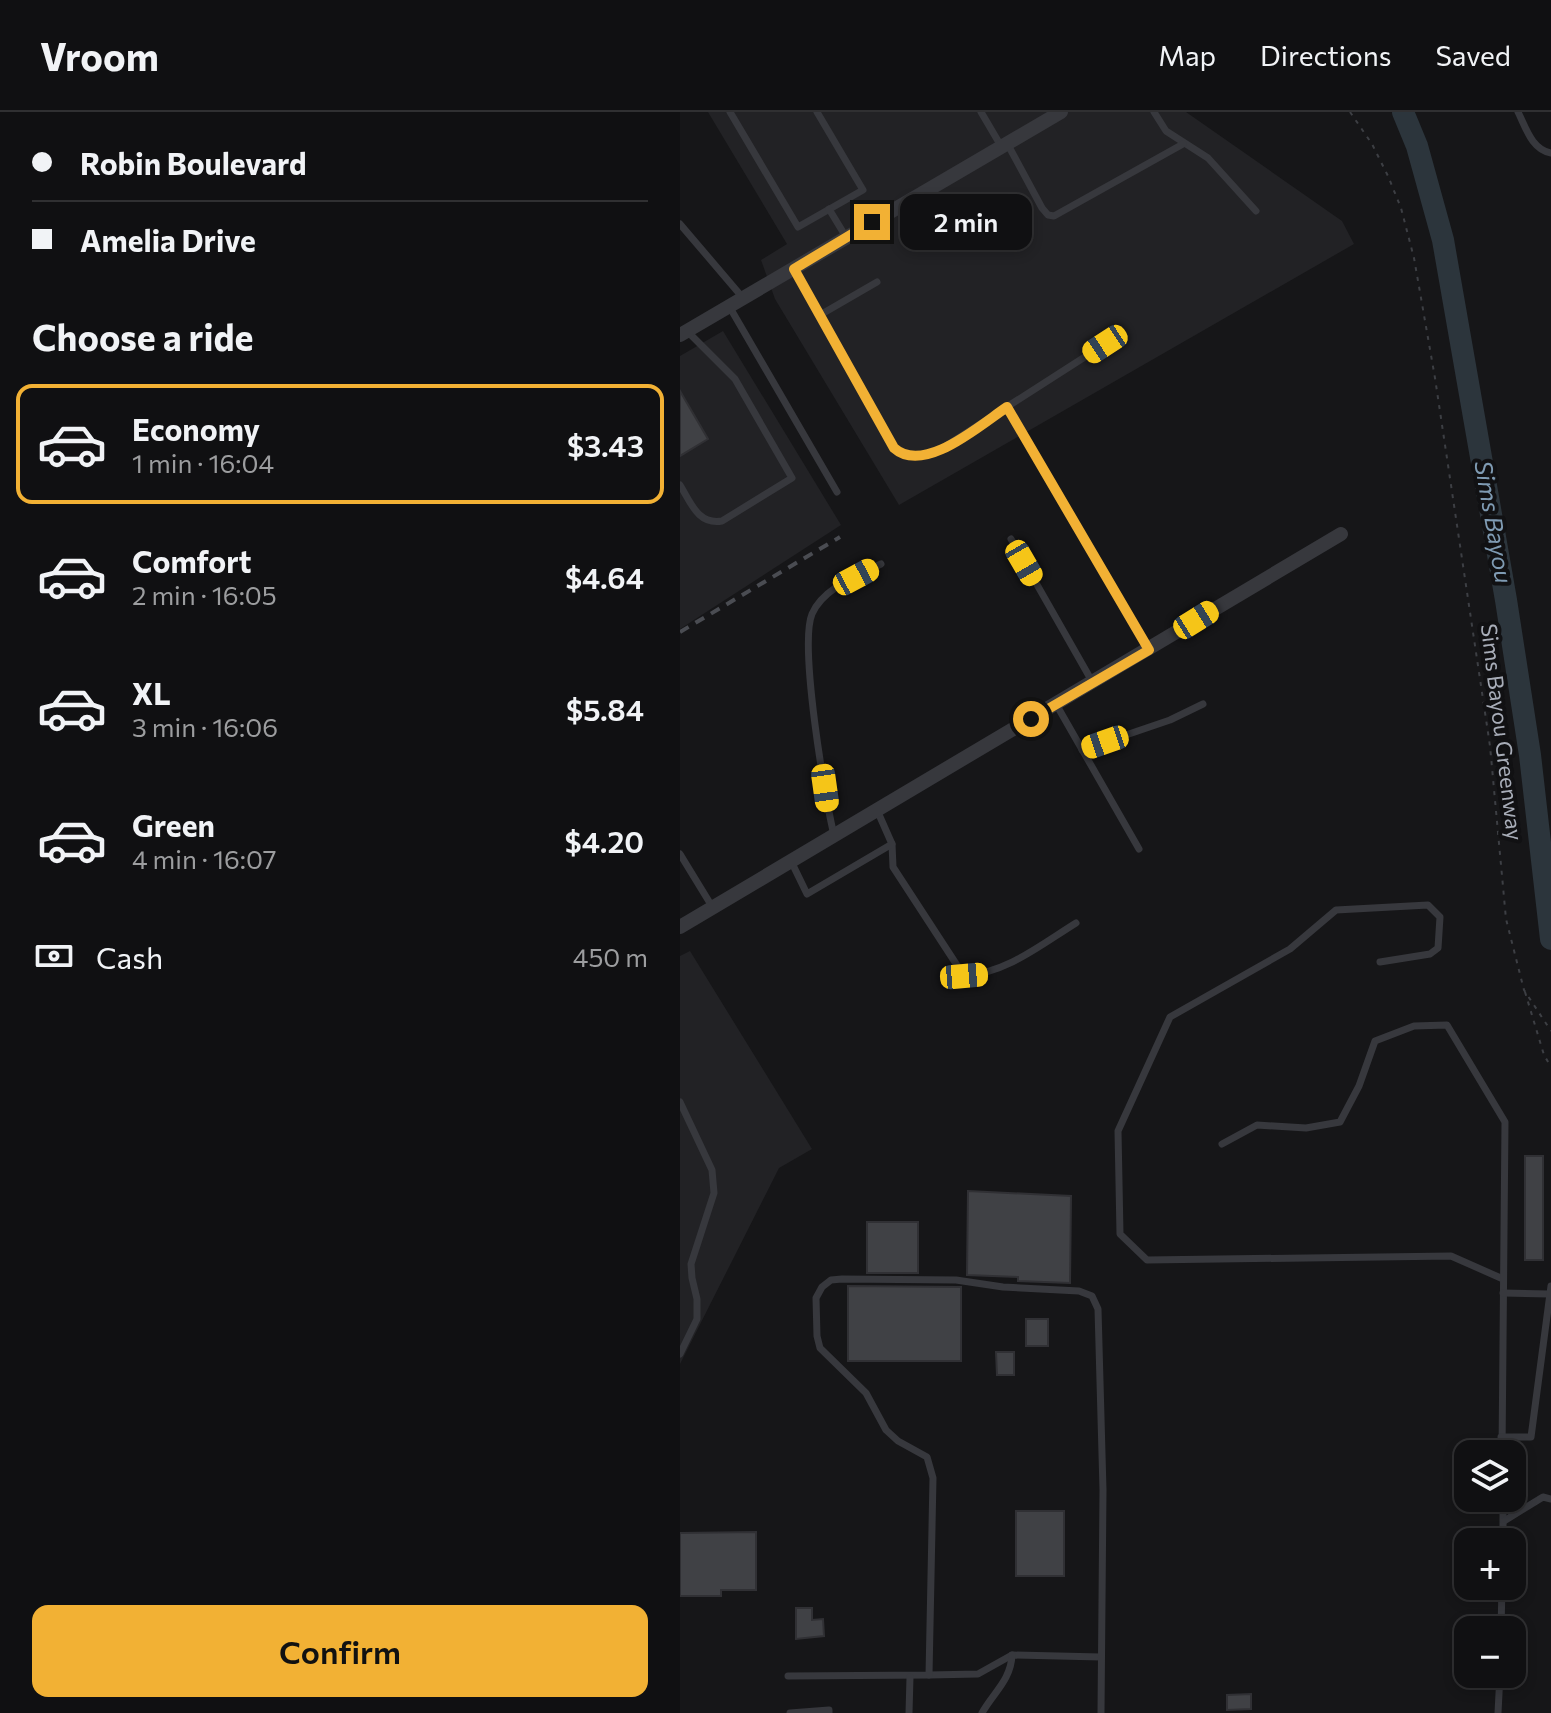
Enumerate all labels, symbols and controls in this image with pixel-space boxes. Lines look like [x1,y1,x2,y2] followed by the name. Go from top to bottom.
[40,32,159,79] text: Vroom
[1158,38,1216,72] text: Map
[1260,38,1391,72] text: Directions
[1435,38,1511,72] text: Saved
[80,144,306,181] text: Robin Boulevard
[900,194,1032,250] callout: 2 min
[854,204,890,240] route end
[934,206,998,237] text: 2 min
[80,221,256,258] text: Amelia Drive
[32,314,253,358] text: Choose a ride
[1078,321,1132,367] car
[36,408,108,480] icon: car
[132,410,260,447] text: Economy
[567,426,644,463] text: $3.43
[132,447,274,478] text: 1 min · 16:04
[1469,458,1520,585] water label: Sims Bayou
[1002,536,1046,590] car
[36,540,108,612] icon: car
[132,542,251,579] text: Comfort
[829,555,883,599] car
[565,558,644,595] text: $4.64
[132,579,277,610] text: 2 min · 16:05
[1169,597,1223,643] car
[1476,622,1529,842] street label: Sims Bayou Greenway
[36,672,108,744] icon: car
[132,674,171,711] text: XL
[566,690,644,727] text: $5.84
[1013,701,1049,737] route start
[132,711,278,742] text: 3 min · 16:06
[1078,723,1132,761] car
[810,763,840,813] car
[36,804,108,876] icon: car
[132,806,215,843] text: Green
[565,822,644,859] text: $4.20
[132,843,277,874] text: 4 min · 16:07
[32,934,76,978] icon: cash
[96,938,163,975] text: Cash
[573,941,648,972] text: 450 m
[939,962,989,990] car
[1454,1440,1526,1688] map controls
[1454,1440,1526,1512] button: layers
[1454,1528,1526,1600] button: +
[32,1605,648,1697] button: Confirm
[1454,1616,1526,1688] button: −

